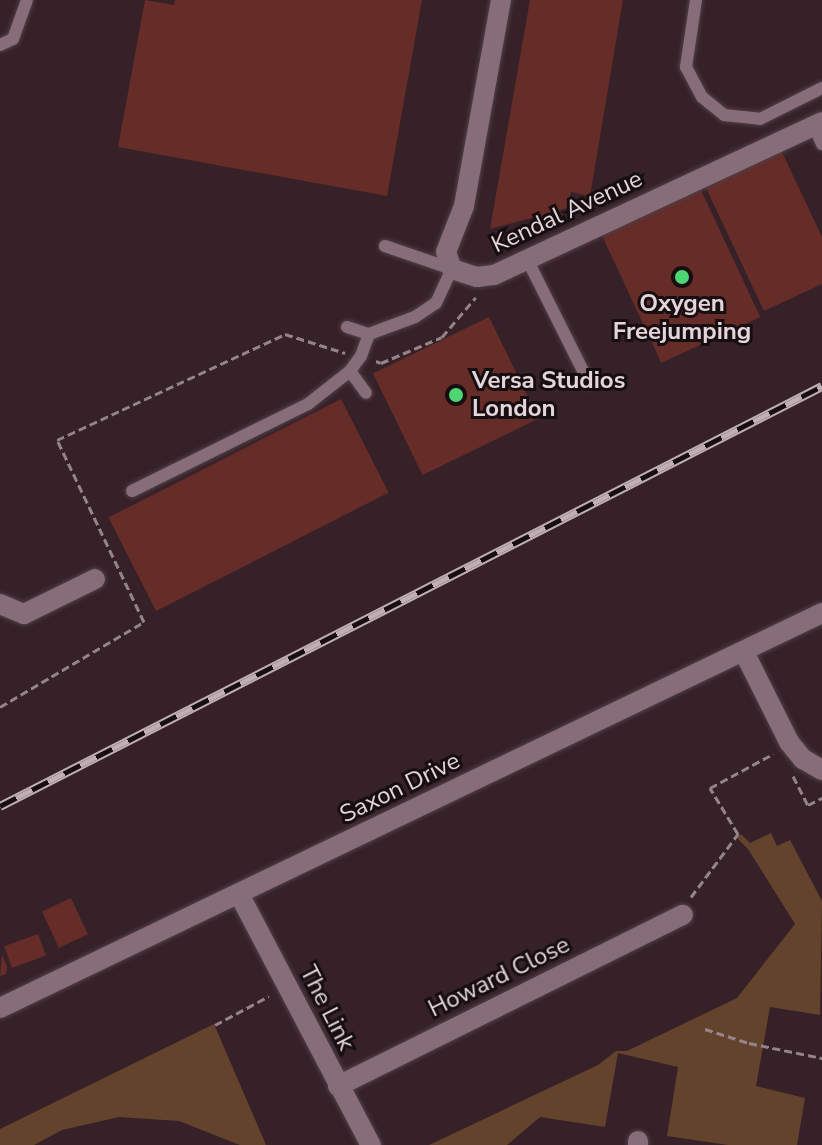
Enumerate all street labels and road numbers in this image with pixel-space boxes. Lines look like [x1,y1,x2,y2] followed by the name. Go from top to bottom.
[487,165,647,259] street label: Kendal Avenue
[335,747,465,829] street label: Saxon Drive
[424,930,574,1024] street label: Howard Close
[293,961,361,1055] street label: The Link

